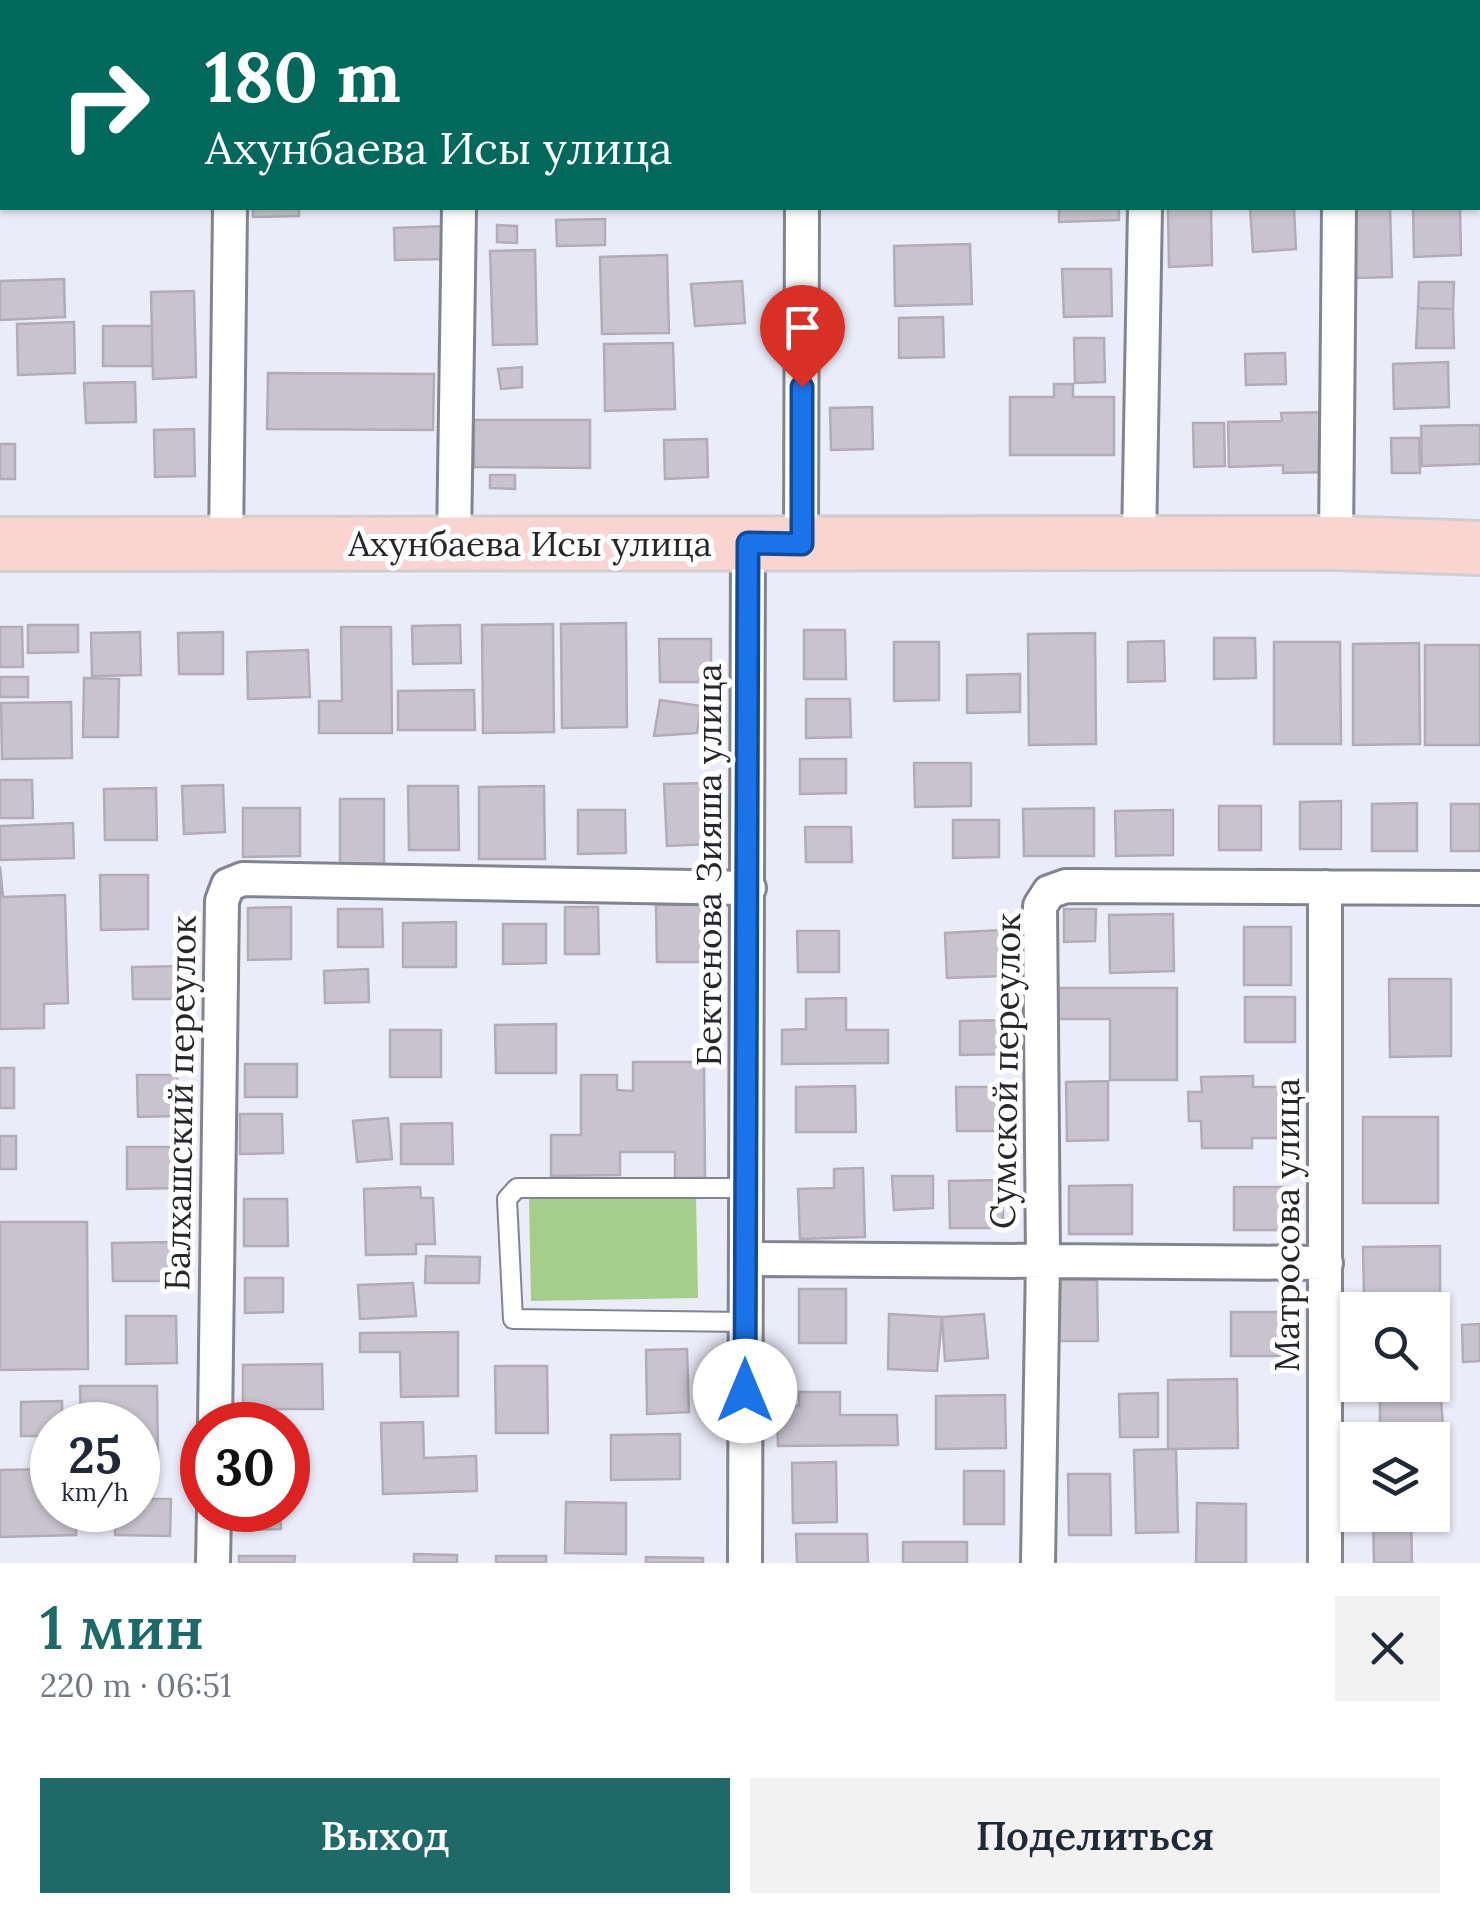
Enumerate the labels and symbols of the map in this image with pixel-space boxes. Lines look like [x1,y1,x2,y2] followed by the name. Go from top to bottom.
[760,285,845,388] pin
[347,521,712,566] street label: Ахунбаева Исы улица
[686,664,731,1067] street label: Бектенова Зияша улица
[980,912,1030,1229] street label: Сумской переулок
[154,915,206,1291] street label: Балхашский переулок
[1264,1078,1309,1372] street label: Матросова улица
[693,1339,797,1443] position arrow
[180,1402,310,1532] speed limit sign: 30

